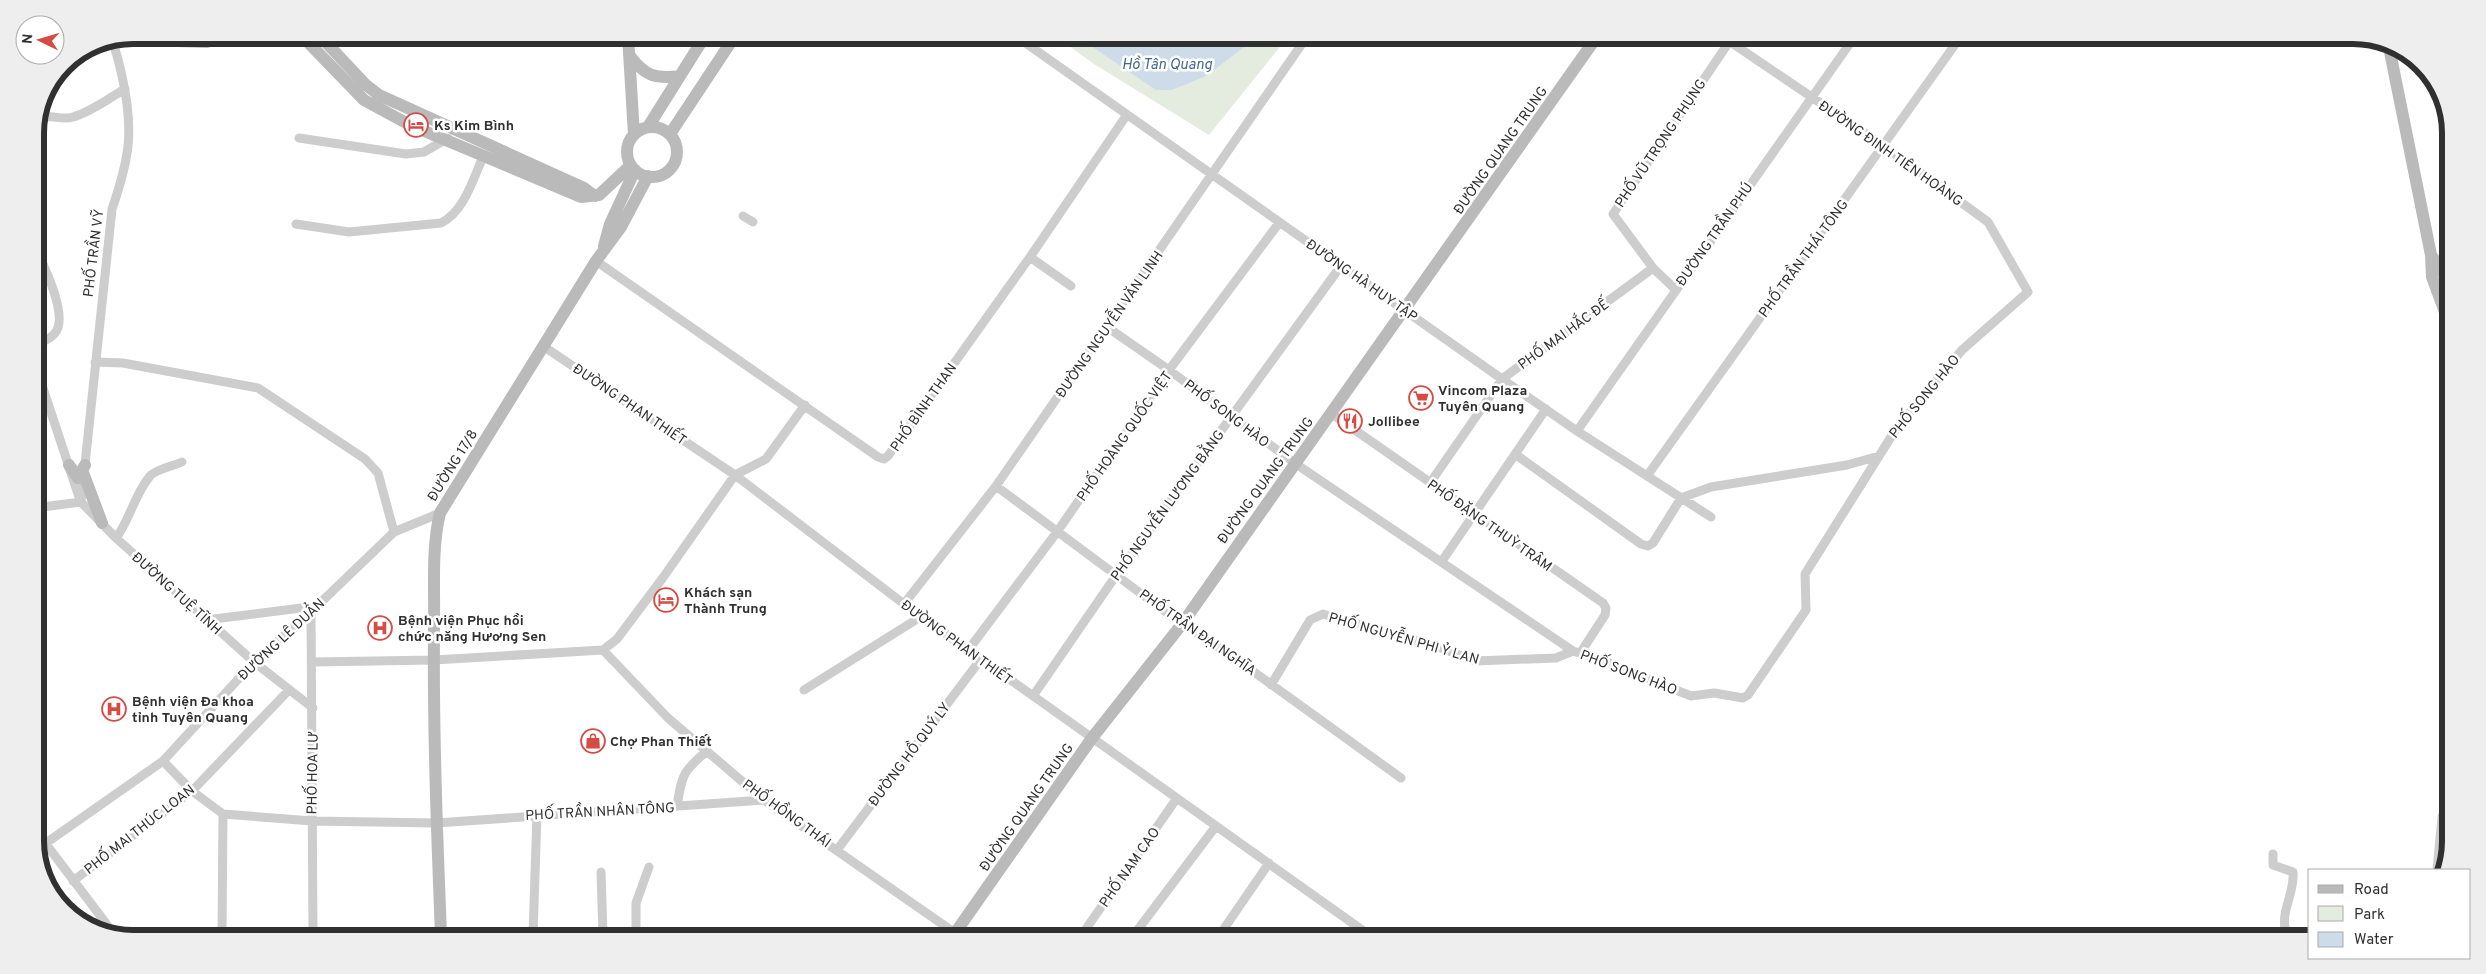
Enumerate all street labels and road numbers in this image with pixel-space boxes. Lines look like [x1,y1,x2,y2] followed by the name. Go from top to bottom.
[1609,75,1711,211] street label: PHỐ VŨ TRỌNG PHỤNG
[1450,83,1552,218] street label: ĐƯỜNG QUANG TRUNG
[1815,97,1966,211] street label: ĐƯỜNG ĐINH TIÊN HOÀNG
[1672,179,1757,290] street label: ĐƯỜNG TRẦN PHÚ
[1753,195,1853,321] street label: PHỐ TRẦN THÁI TÔNG
[78,208,108,298] street label: PHỐ TRẦN VỸ
[1302,236,1421,326] street label: ĐƯỜNG HÀ HUY TẬP
[1050,246,1168,402] street label: ĐƯỜNG NGUYỄN VĂN LINH
[1513,293,1614,374] street label: PHỐ MAI HẮC ĐẾ
[1884,350,1964,442] street label: PHỐ SONG HÀO
[569,359,690,450] street label: ĐƯỜNG PHAN THIẾT
[885,359,961,455] street label: PHỐ BÌNH THAN
[1071,367,1177,505] street label: PHỐ HOÀNG QUỐC VIỆT
[1180,374,1274,452] street label: PHỐ SONG HÀO
[1214,414,1318,547] street label: ĐƯỜNG QUANG TRUNG
[1105,425,1229,585] street label: PHỐ NGUYỄN LƯƠNG BẰNG
[424,426,482,505] street label: ĐƯỜNG 17/8
[1423,474,1557,576] street label: PHỐ ĐẶNG THUỲ TRÂM
[128,549,225,639] street label: ĐƯỜNG TUỆ TĨNH
[1135,584,1261,680] street label: PHỐ TRẦN ĐẠI NGHĨA
[233,593,329,685] street label: ĐƯỜNG LÊ DUẨN
[897,595,1016,689] street label: ĐƯỜNG PHAN THIẾT
[1326,607,1482,669] street label: PHỐ NGUYỄN PHI Ỷ LAN
[1578,644,1680,700] street label: PHỐ SONG HÀO
[863,698,955,810] street label: ĐƯỜNG HỒ QUÝ LY
[301,731,323,814] street label: PHỐ HOA LƯ
[976,740,1078,875] street label: ĐƯỜNG QUANG TRUNG
[739,774,835,852] street label: PHỐ HỒNG THÁI
[79,779,199,879] street label: PHỐ MAI THÚC LOAN
[525,797,675,825] street label: PHỐ TRẦN NHÂN TÔNG
[1094,823,1164,911] street label: PHỐ NAM CAO

